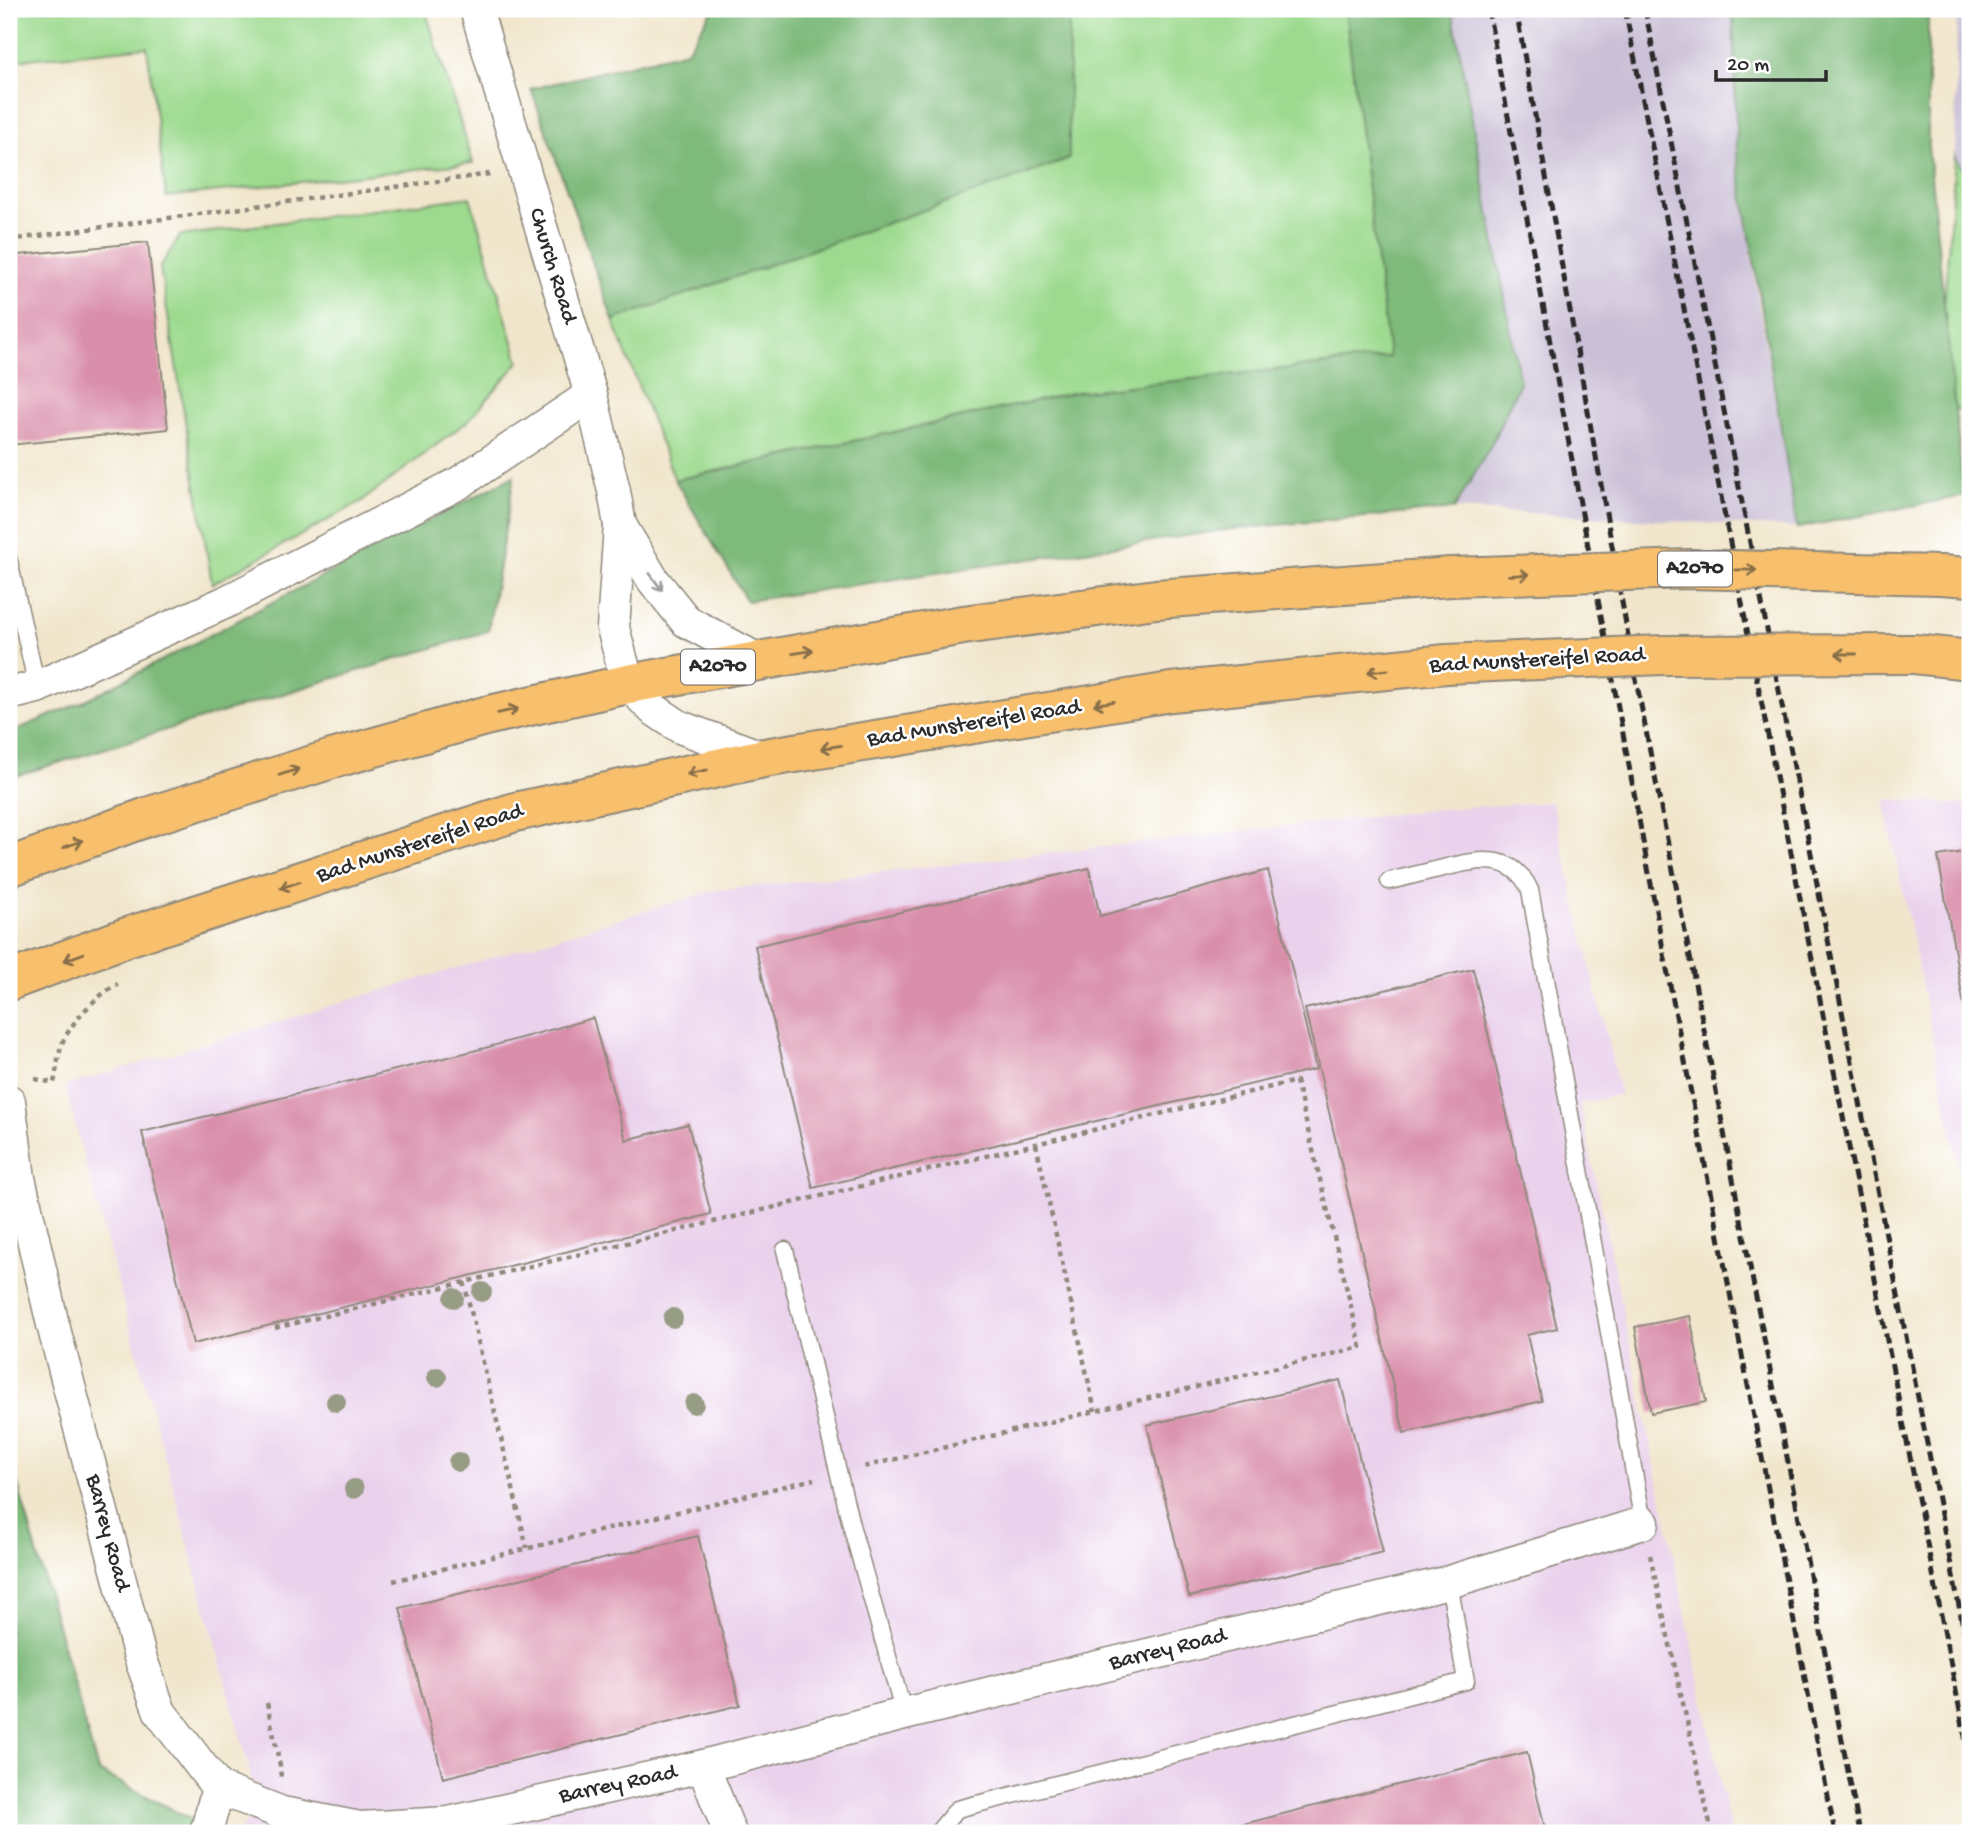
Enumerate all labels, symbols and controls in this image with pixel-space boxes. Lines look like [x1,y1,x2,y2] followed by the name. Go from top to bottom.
[1716,38,1827,82] scale bar
[1727,54,1769,79] text: 20 m
[522,205,583,329] street label: Church Road
[1658,552,1732,586] road number: A2070
[1734,564,1757,577] one-way arrow
[1507,568,1530,581] one-way arrow
[648,573,663,591] one-way arrow
[1428,642,1647,680] street label: Bad Munstereifel Road
[791,645,814,658] one-way arrow
[1835,647,1858,661] one-way arrow
[681,650,755,684] road number: A2070
[1367,664,1389,677] one-way arrow
[864,694,1084,754] street label: Bad Munstereifel Road
[1093,697,1116,710] one-way arrow
[496,704,519,717] one-way arrow
[820,741,843,754] one-way arrow
[277,765,299,778] one-way arrow
[686,766,709,780] one-way arrow
[312,797,528,890] street label: Bad Munstereifel Road
[61,837,83,849] one-way arrow
[279,880,301,892] one-way arrow
[63,951,85,964] one-way arrow
[78,1471,136,1596] street label: Barrey Road
[1106,1622,1231,1678] street label: Barrey Road
[556,1759,681,1811] street label: Barrey Road

